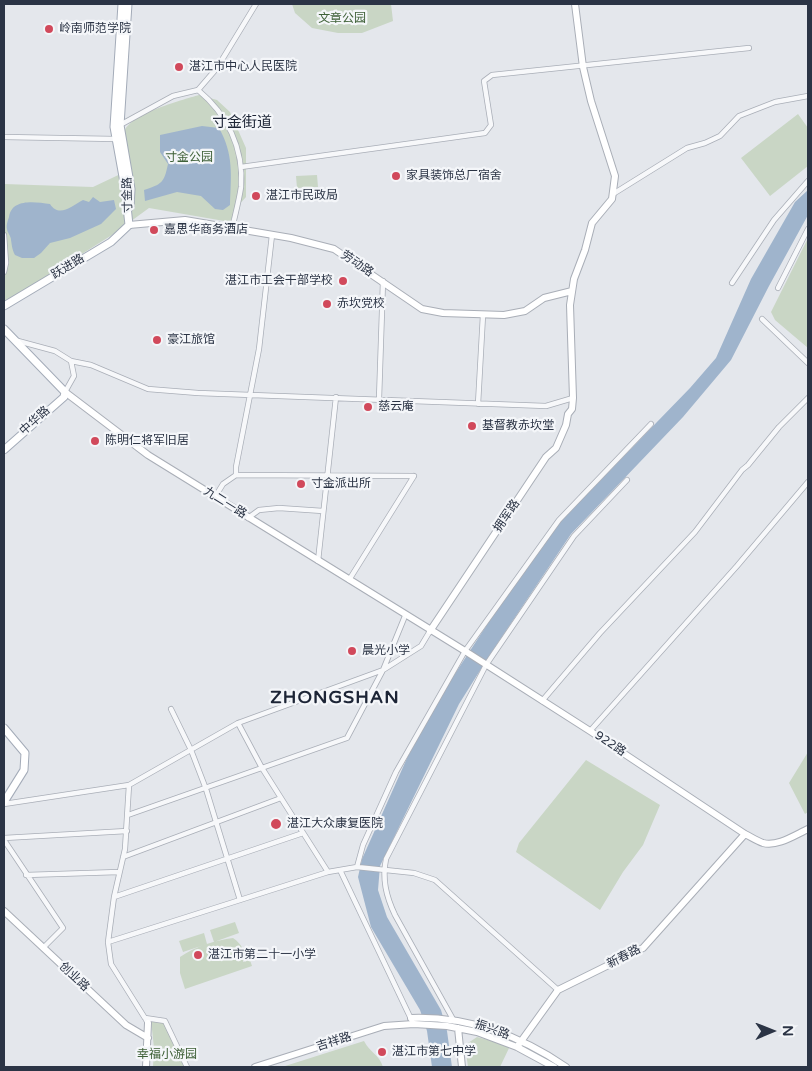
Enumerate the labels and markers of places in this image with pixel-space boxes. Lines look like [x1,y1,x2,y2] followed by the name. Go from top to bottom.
[59,22,131,36] place label: 岭南师范学院
[43,23,55,35] marker: 岭南师范学院
[189,60,297,74] place label: 湛江市中心人民医院
[173,61,185,73] marker: 湛江市中心人民医院
[406,169,502,183] place label: 家具装饰总厂宿舍
[390,170,402,182] marker: 家具装饰总厂宿舍
[266,189,338,203] place label: 湛江市民政局
[250,190,262,202] marker: 湛江市民政局
[164,223,248,237] place label: 嘉思华商务酒店
[148,224,160,236] marker: 嘉思华商务酒店
[225,274,333,288] place label: 湛江市工会干部学校
[337,275,349,287] marker: 湛江市工会干部学校
[337,297,385,311] place label: 赤坎党校
[321,298,333,310] marker: 赤坎党校
[167,333,215,347] place label: 豪江旅馆
[151,334,163,346] marker: 豪江旅馆
[378,400,414,414] place label: 慈云庵
[362,401,374,413] marker: 慈云庵
[482,419,554,433] place label: 基督教赤坎堂
[466,420,478,432] marker: 基督教赤坎堂
[105,434,189,448] place label: 陈明仁将军旧居
[89,435,101,447] marker: 陈明仁将军旧居
[311,477,371,491] place label: 寸金派出所
[295,478,307,490] marker: 寸金派出所
[362,644,410,658] place label: 晨光小学
[346,645,358,657] marker: 晨光小学
[269,817,283,831] marker: 湛江大众康复医院
[287,817,383,831] place label: 湛江大众康复医院
[208,948,316,962] place label: 湛江市第二十一小学
[192,949,204,961] marker: 湛江市第二十一小学
[392,1045,476,1059] place label: 湛江市第七中学
[376,1046,388,1058] marker: 湛江市第七中学

